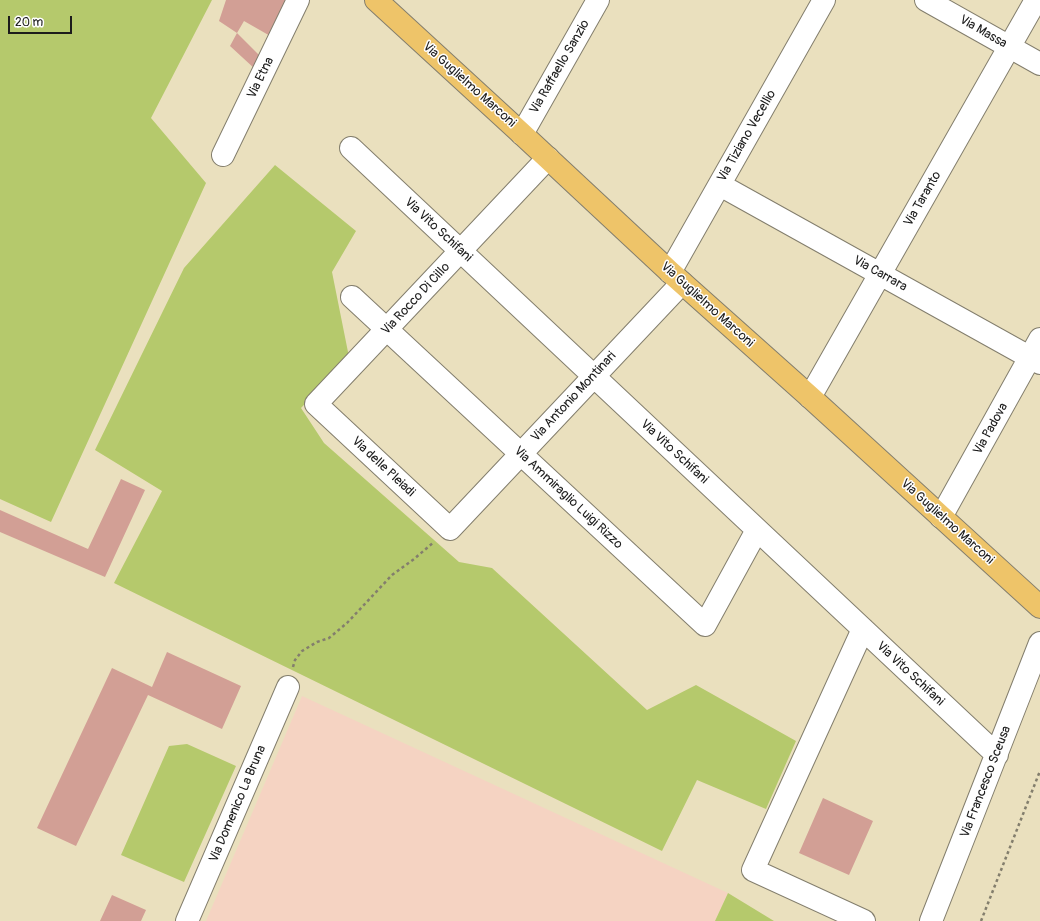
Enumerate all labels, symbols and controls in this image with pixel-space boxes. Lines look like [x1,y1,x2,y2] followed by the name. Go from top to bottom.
[10,8,74,34] scale bar
[957,12,1009,52] street label: Via Massa
[15,15,43,30] text: 20 m
[527,17,593,117] street label: Via Raffaello Sanzio
[419,39,519,131] street label: Via Guglielmo Marconi
[244,55,278,101] street label: Via Etna
[714,87,780,185] street label: Via Tiziano Vecellio
[901,169,945,229] street label: Via Taranto
[401,195,475,265] street label: Via Vito Schifani
[850,253,910,295] street label: Via Carrara
[657,259,757,351] street label: Via Guglielmo Marconi
[378,260,454,338] street label: Via Rocco Di Cillo
[528,349,620,445] street label: Via Antonio Montinari
[970,400,1012,458] street label: Via Padova
[637,417,711,487] street label: Via Vito Schifani
[348,434,418,500] street label: Via delle Pleiadi
[510,443,626,553] street label: Via Ammiraglio Luigi Rizzo
[897,476,997,568] street label: Via Guglielmo Marconi
[873,639,947,709] street label: Via Vito Schifani
[957,724,1015,840] street label: Via Francesco Sceusa
[206,743,270,865] street label: Via Domenico La Bruna

